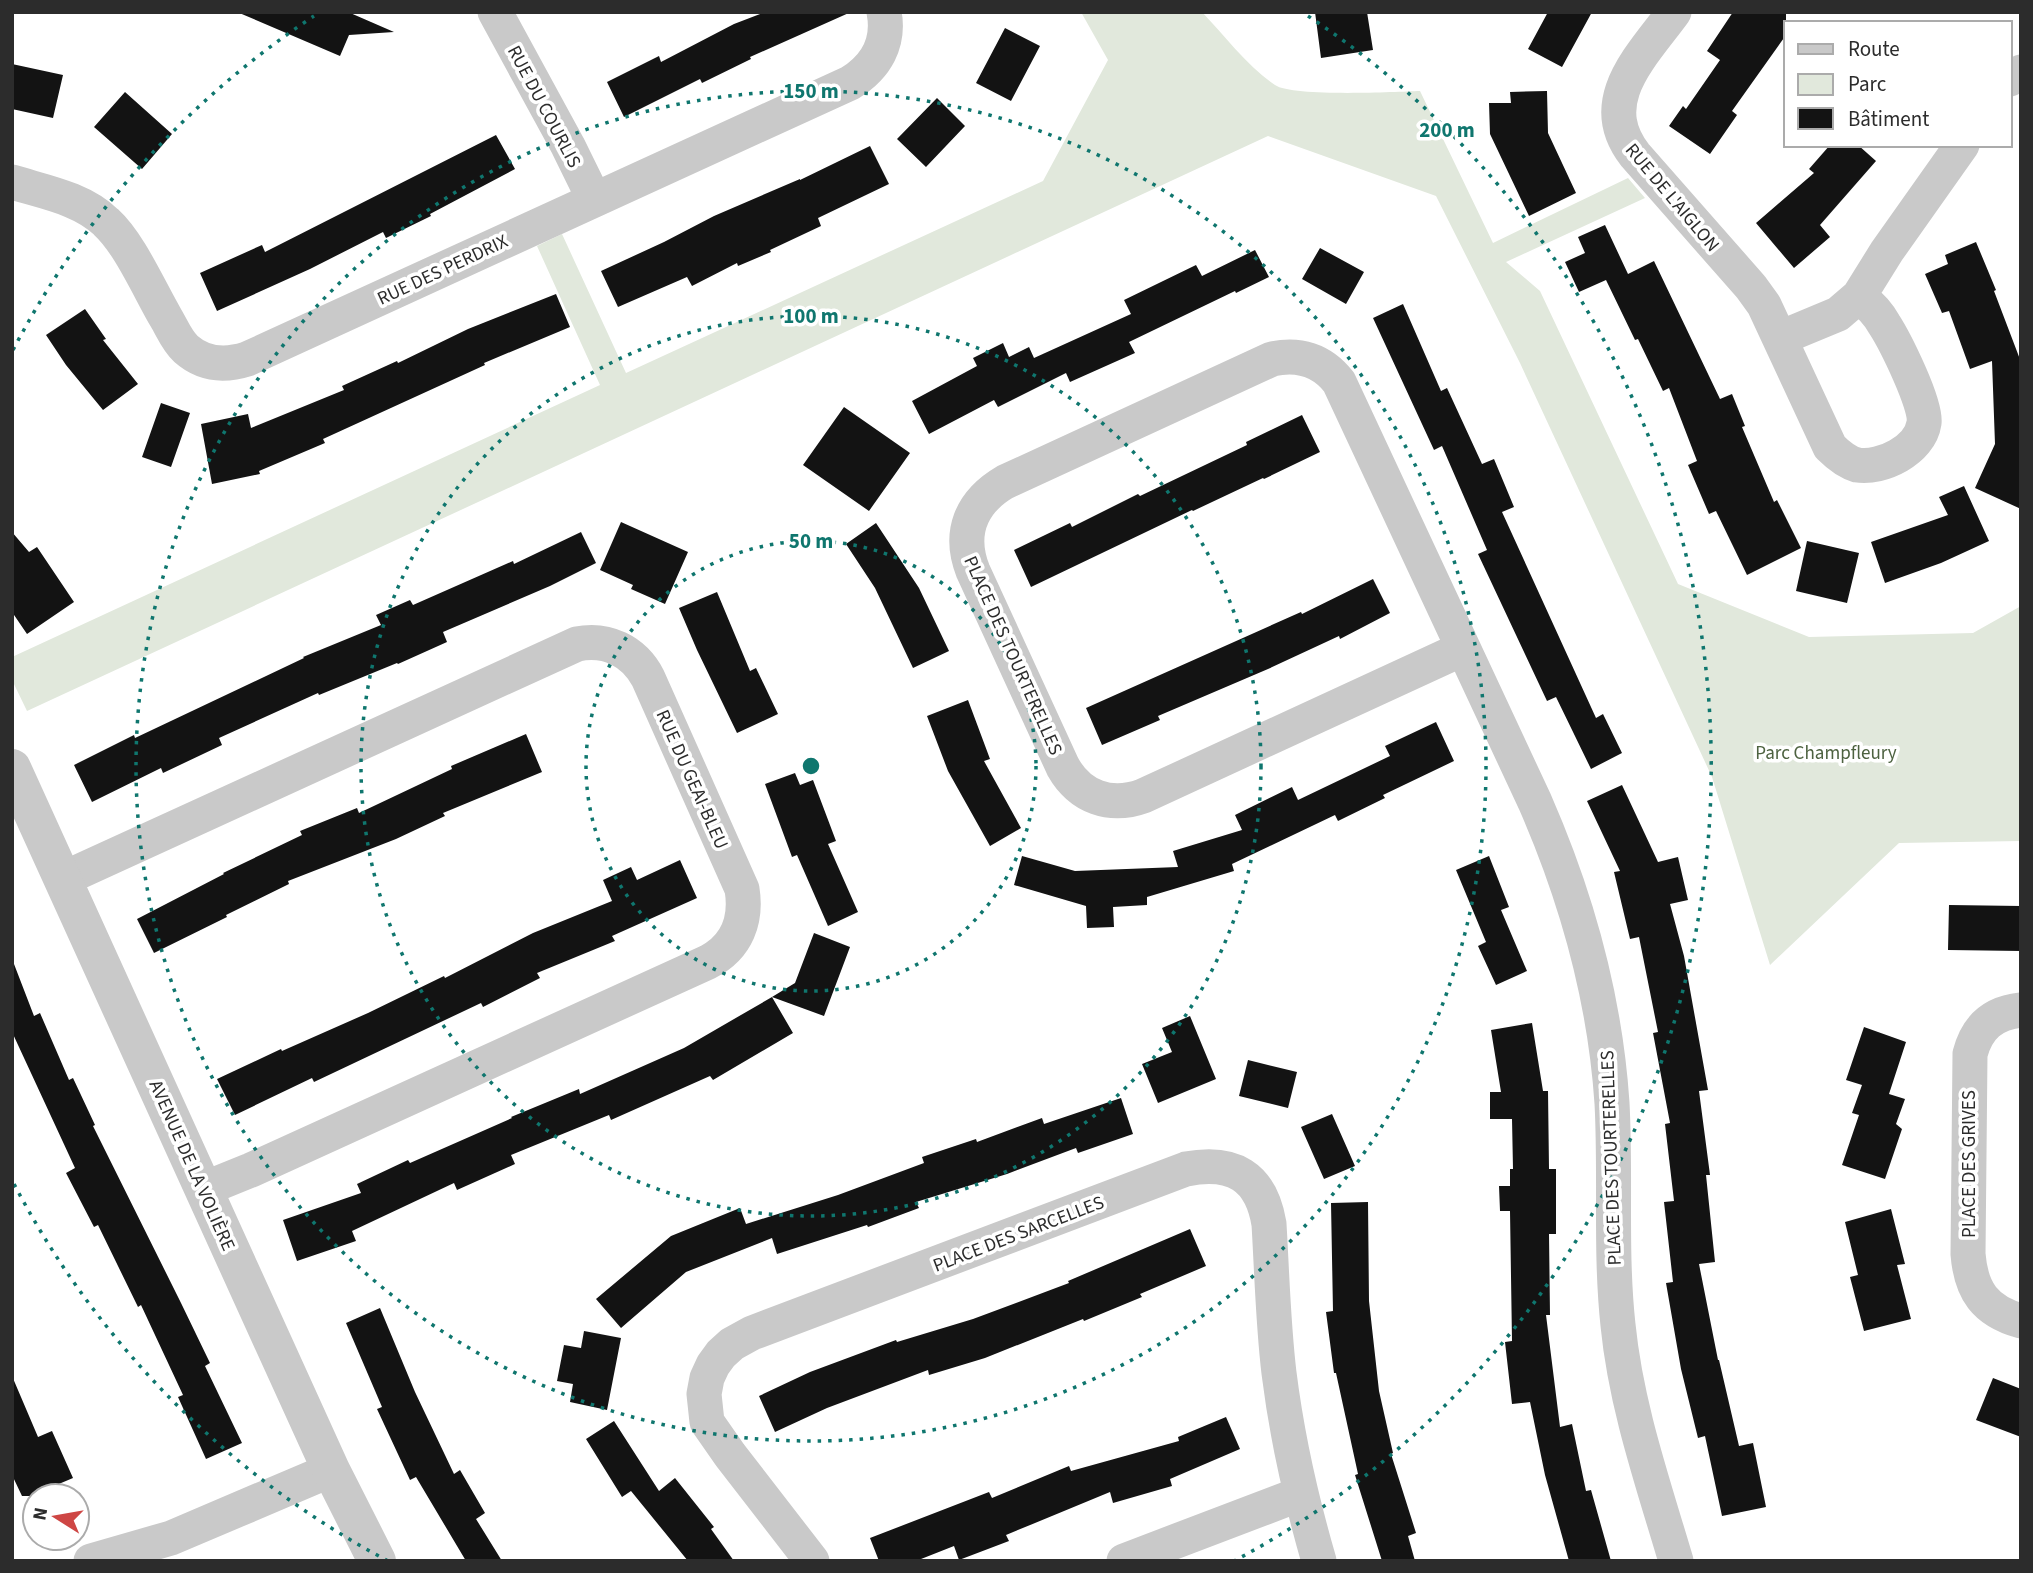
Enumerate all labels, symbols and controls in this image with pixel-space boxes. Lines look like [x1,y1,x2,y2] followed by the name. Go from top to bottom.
[1784,21,2012,147] legend
[1848,34,1900,64] text: Route
[500,41,587,173] street label: RUE DU COURLIS
[1848,69,1887,99] text: Parc
[783,76,839,106] text: 150 m
[1848,104,1929,134] text: Bâtiment
[1419,115,1475,145] text: 200 m
[1618,138,1725,258] street label: RUE DE L'AIGLON
[373,228,513,312] street label: RUE DES PERDRIX
[783,301,839,331] text: 100 m
[789,526,833,556] text: 50 m
[957,552,1069,759] street label: PLACE DES TOURTERELLES
[649,705,735,854] street label: RUE DU GEAI-BLEU
[1755,740,1897,767] park label: Parc Champfleury
[799,754,823,778] centre of rings
[1594,1050,1629,1266] street label: PLACE DES TOURTERELLES
[142,1076,241,1255] street label: AVENUE DE LA VOLIÈRE
[1956,1090,1983,1238] street label: PLACE DES GRIVES
[929,1189,1108,1279] street label: PLACE DES SARCELLES
[21,1482,91,1552] north arrow
[26,1505,55,1523] text: N

